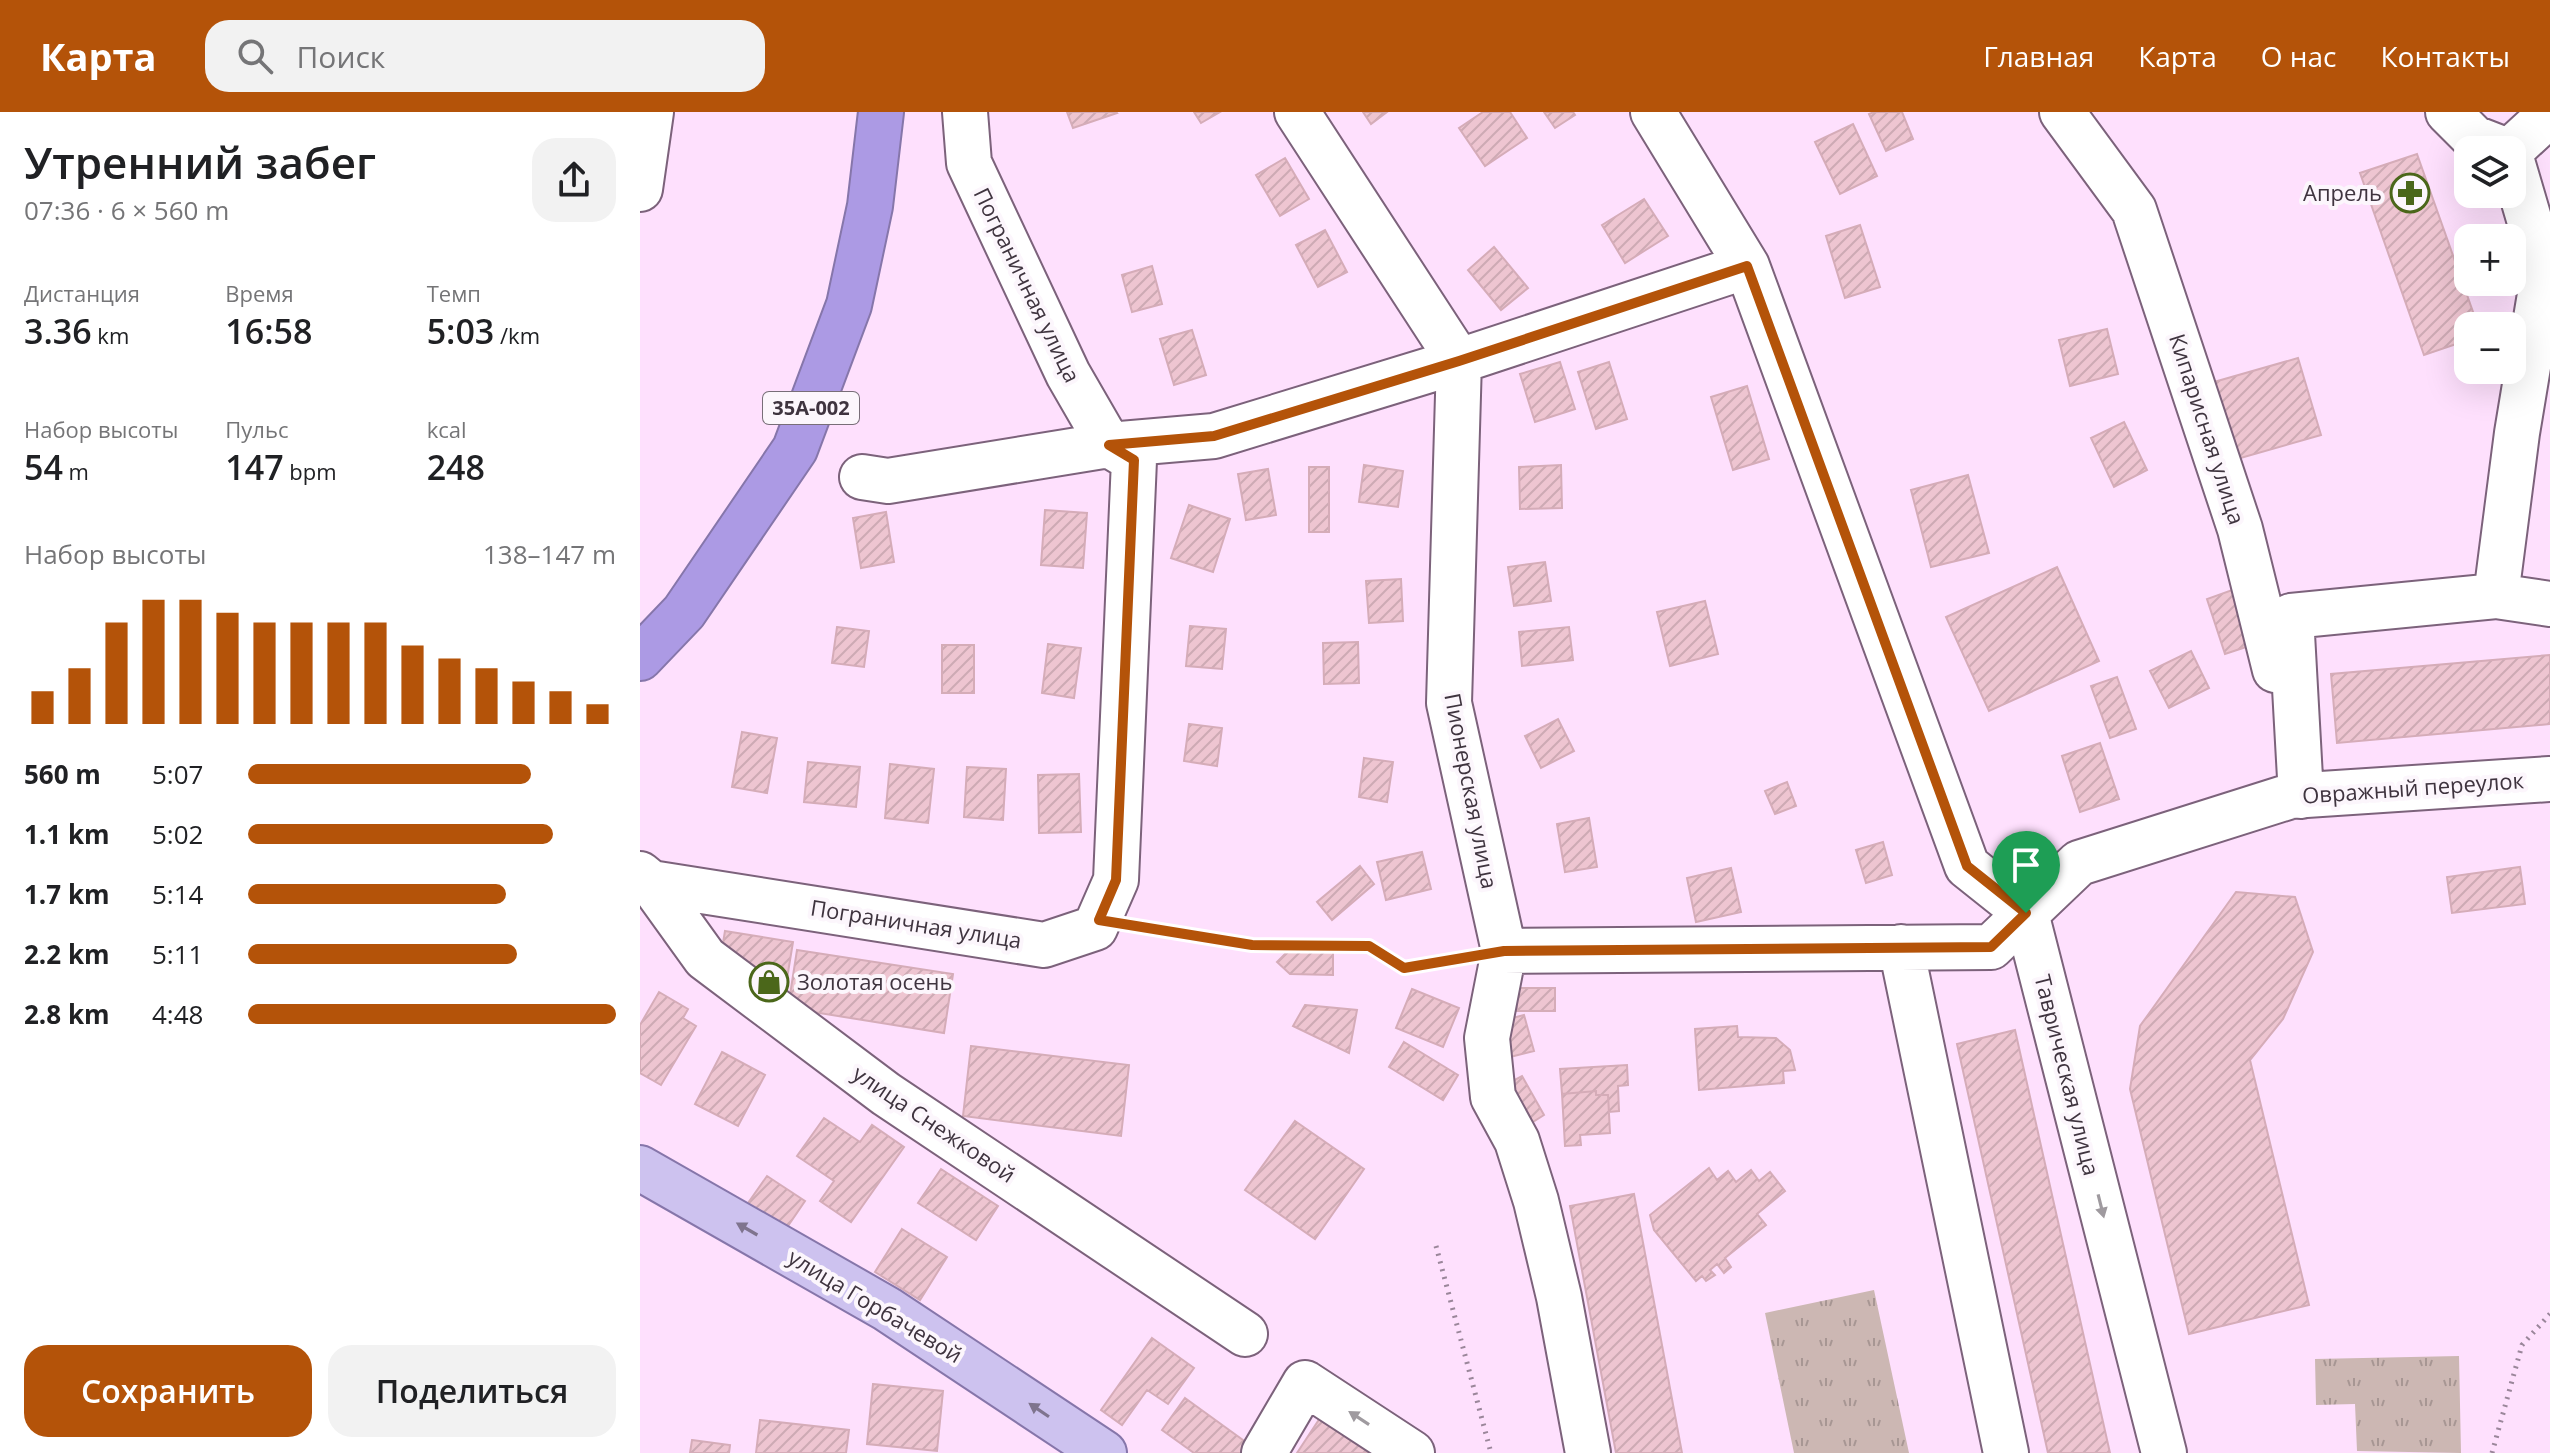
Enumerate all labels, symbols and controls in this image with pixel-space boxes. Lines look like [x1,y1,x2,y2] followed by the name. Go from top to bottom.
[205,20,765,92] search box
[40,30,157,82] text: Карта
[233,34,277,78] icon: search
[297,36,385,77] text: Поиск
[1983,37,2094,75] text: Главная
[2138,37,2217,75] text: Карта
[2261,37,2336,75] text: О нас
[2380,37,2510,75] text: Контакты
[24,132,376,192] text: Утренний забег
[2454,136,2526,384] map controls
[2454,136,2526,208] button: layers
[532,138,616,222] button: share
[2389,172,2431,214] pharmacy icon: Апрель
[2303,177,2382,207] place label: Апрель
[968,182,1088,387] street label: Пограничная улица
[24,192,229,228] text: 07:36 · 6 × 560 m
[2454,224,2526,296] button: +
[24,278,140,308] text: Дистанция
[225,278,294,308] text: Время
[427,278,481,308] text: Темп
[24,308,92,354] text: 3.36
[225,308,312,354] text: 16:58
[427,308,494,354] text: 5:03
[2454,312,2526,384] button: −
[92,320,129,350] text: km
[494,320,540,350] text: /km
[2163,329,2253,528] street label: Кипарисная улица
[763,392,859,424] road number: 35А-002
[24,414,179,444] text: Набор высоты
[225,414,288,444] text: Пульс
[427,414,467,444] text: kcal
[24,444,63,490] text: 54
[225,444,284,490] text: 147
[427,444,485,490] text: 248
[63,456,89,486] text: m
[284,456,337,486] text: bpm
[24,536,207,572] text: Набор высоты
[483,536,616,572] text: 138–147 m
[1438,690,1506,891] street label: Пионерская улица
[24,756,101,792] text: 560 m
[152,756,203,792] text: 5:07
[2301,764,2525,810] street label: Овражный переулок
[24,816,110,852] text: 1.1 km
[152,816,203,852] text: 5:02
[1992,831,2060,913] pin
[2004,843,2048,887] icon: arrive
[24,876,110,912] text: 1.7 km
[152,876,203,912] text: 5:14
[808,892,1024,955] street label: Пограничная улица
[24,936,110,972] text: 2.2 km
[152,936,203,972] text: 5:11
[748,961,790,1003] shop icon: Золотая осень
[797,966,952,996] place label: Золотая осень
[2029,971,2107,1178] street label: Таврическая улица
[24,996,110,1032] text: 2.8 km
[152,996,203,1032] text: 4:48
[847,1058,1022,1189] street label: улица Снежковой
[2095,1194,2107,1219] one-way arrow
[735,1222,758,1236] one-way arrow
[783,1241,968,1369] street label: улица Горбачевой
[24,1345,312,1437] button: Сохранить
[328,1345,616,1437] button: Поделиться
[1028,1403,1049,1418] one-way arrow
[1348,1411,1369,1426] one-way arrow

